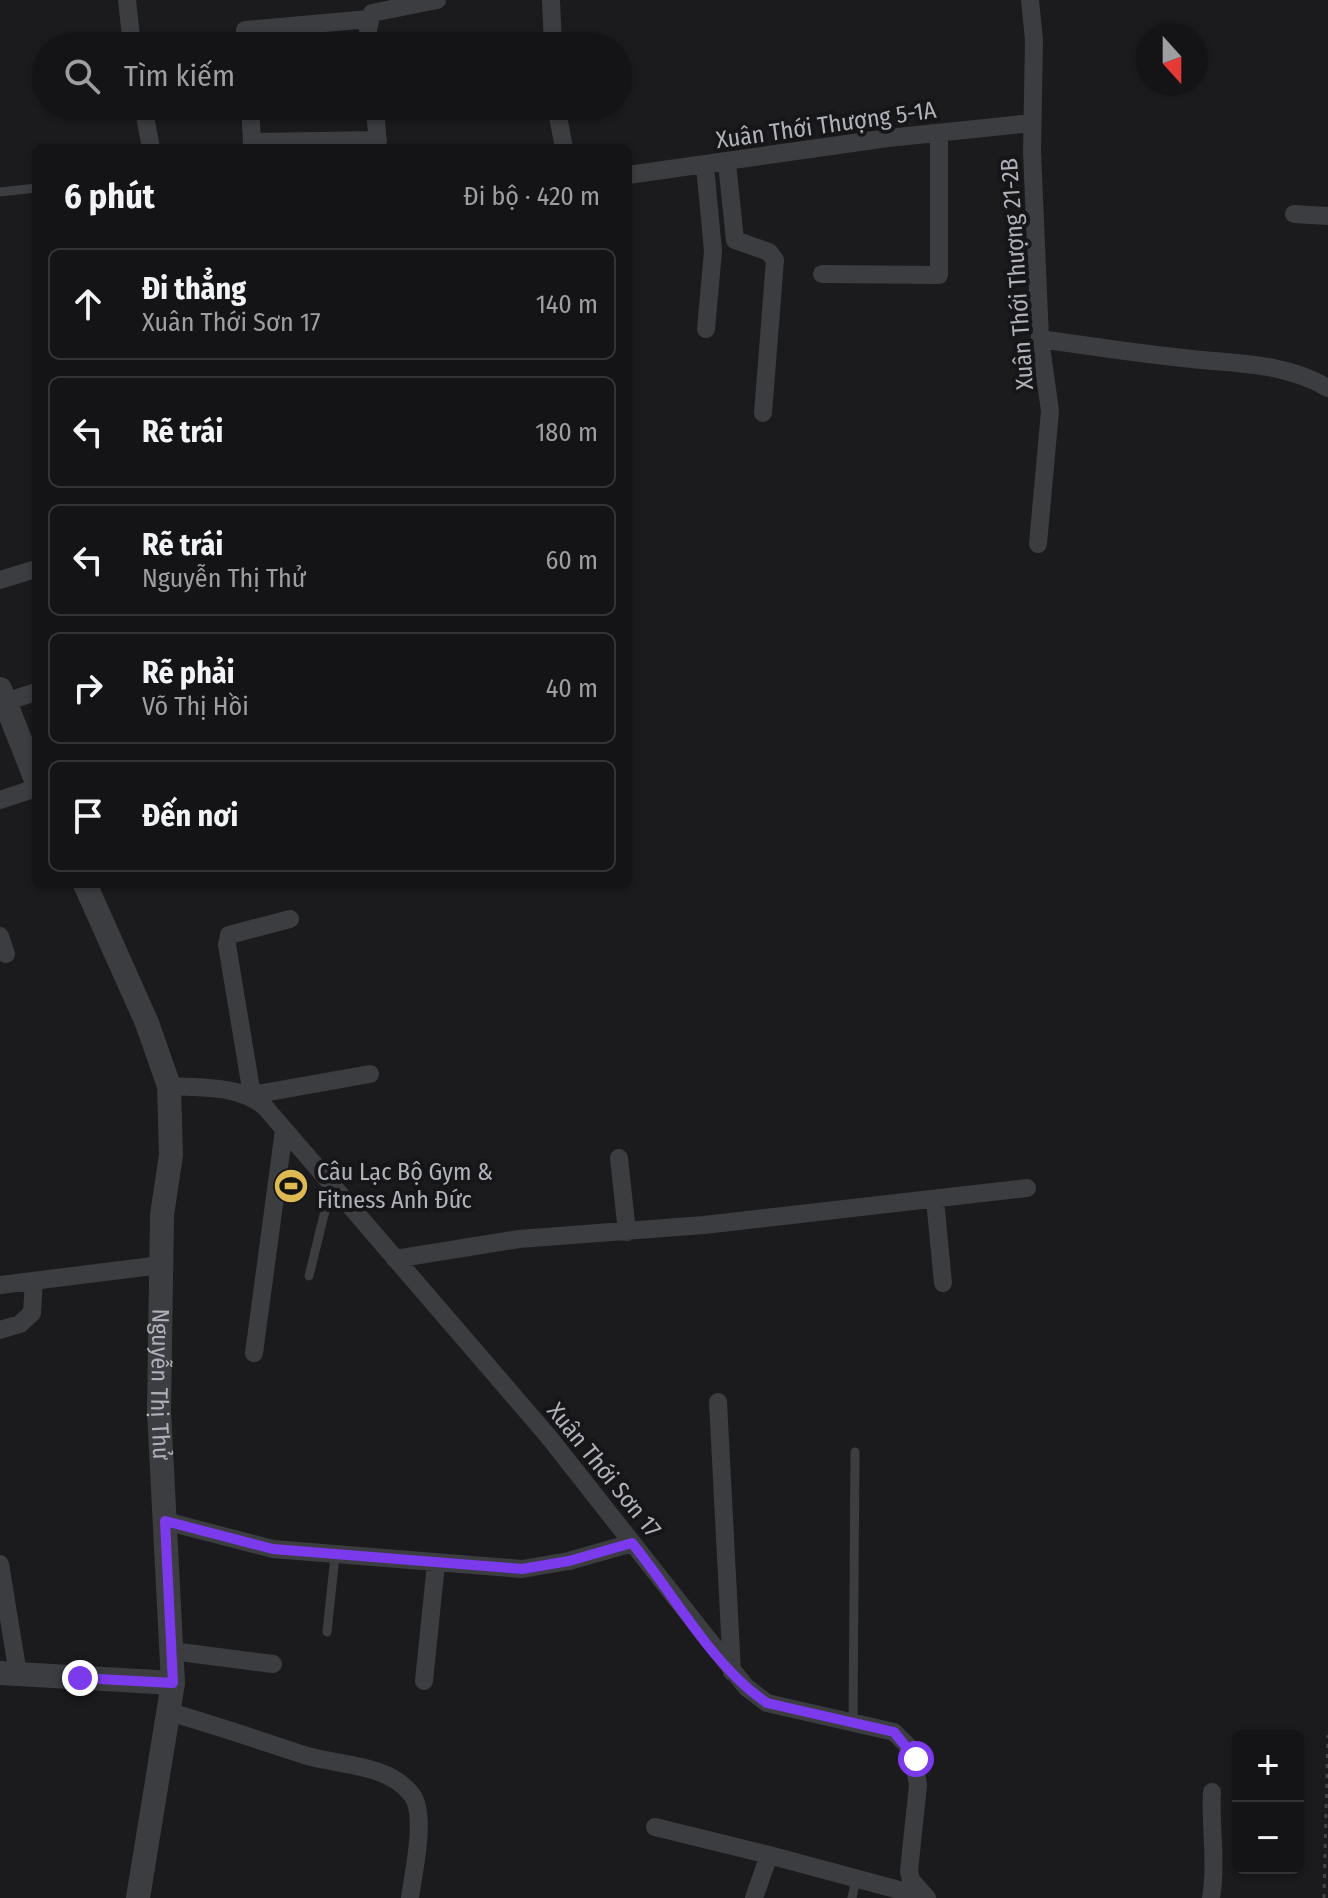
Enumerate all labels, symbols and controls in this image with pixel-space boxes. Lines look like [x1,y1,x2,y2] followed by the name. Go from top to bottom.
[1136,24,1208,96] north arrow
[32,32,632,120] search box
[60,54,104,98] icon: search
[124,58,235,94] text: Tìm kiếm
[714,96,938,154] street label: Xuân Thới Thượng 5-1A
[995,157,1039,391] street label: Xuân Thới Thượng 21-2B
[64,176,155,217] text: 6 phút
[463,181,600,212] text: Đi bộ · 420 m
[142,271,246,307] text: Đi thẳng
[66,282,110,326] icon: ahead
[536,289,598,320] text: 140 m
[142,307,321,338] text: Xuân Thới Sơn 17
[66,410,110,454] icon: left
[142,414,223,450] text: Rẽ trái
[535,417,598,448] text: 180 m
[142,527,223,563] text: Rẽ trái
[66,538,110,582] icon: left
[545,545,598,576] text: 60 m
[142,563,306,594] text: Nguyễn Thị Thử
[142,655,235,691] text: Rẽ phải
[66,666,110,710] icon: right
[546,673,598,704] text: 40 m
[142,691,249,722] text: Võ Thị Hồi
[66,794,110,838] icon: arrive
[142,798,238,834] text: Đến nơi
[317,1158,493,1214] place label: Câu Lạc Bộ Gym & Fitness Anh Đức
[272,1167,310,1205] sports icon: Câu Lạc Bộ Gym & Fitness Anh Đức
[145,1308,176,1461] street label: Nguyễn Thị Thử
[541,1397,667,1543] street label: Xuân Thới Sơn 17
[62,1660,98,1696] route end
[1232,1730,1304,1874] map controls
[1232,1730,1304,1802] button: +
[898,1741,934,1777] route start
[1232,1802,1304,1874] button: −

